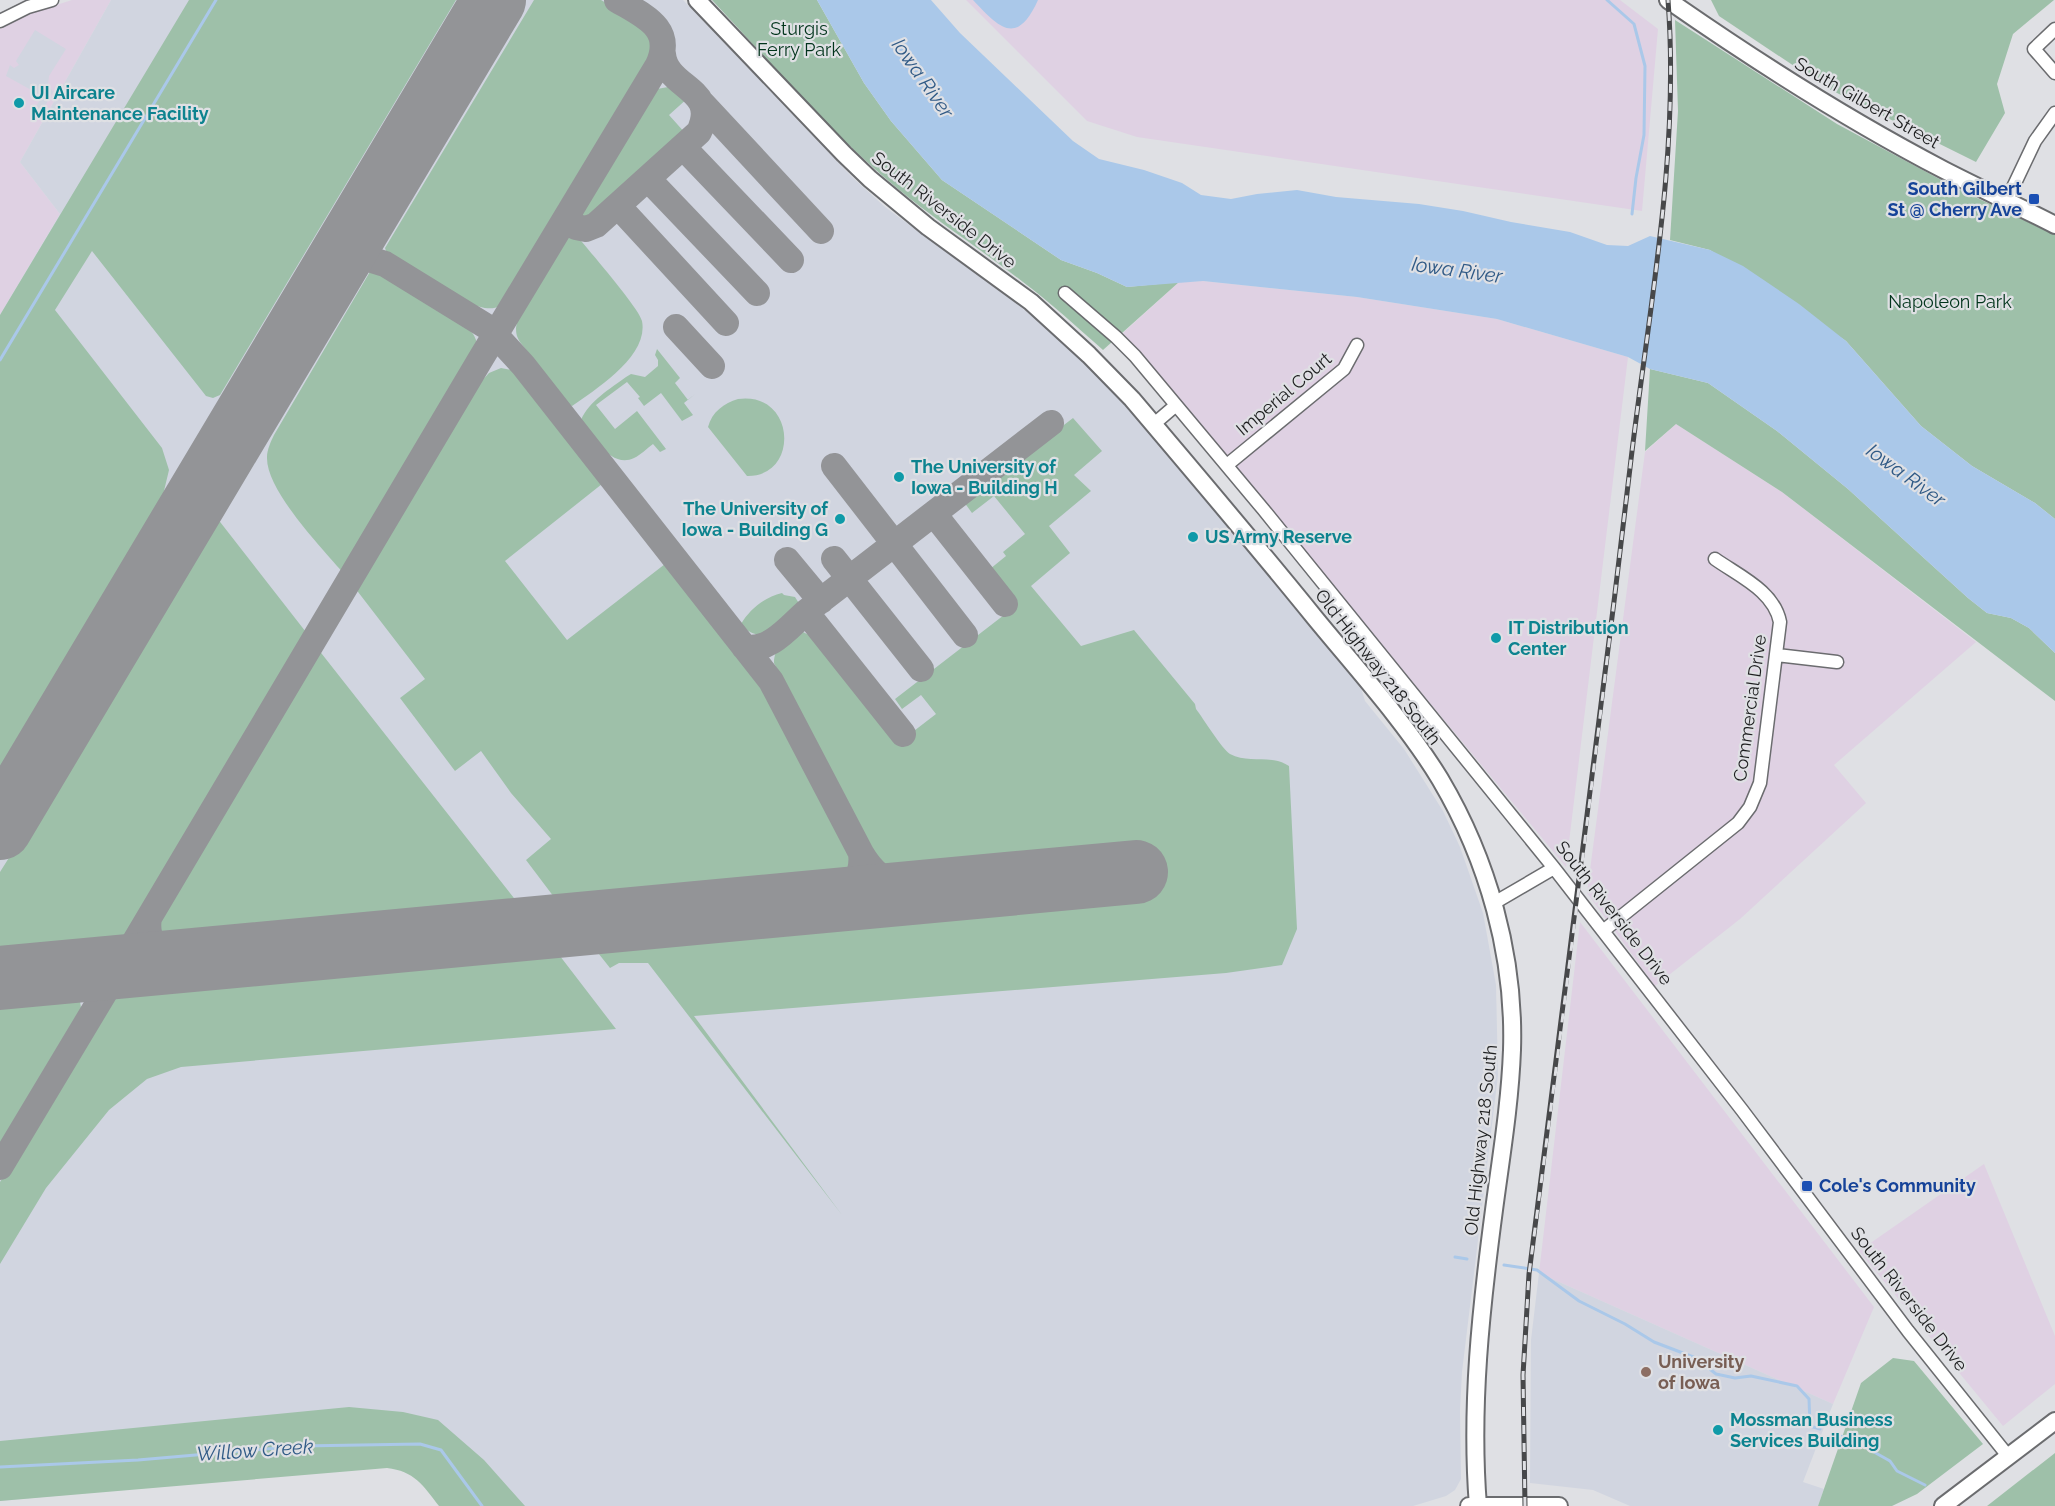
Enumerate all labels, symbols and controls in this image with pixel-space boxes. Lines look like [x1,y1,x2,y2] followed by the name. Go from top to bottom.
[757,18,841,60] park label: Sturgis Ferry Park
[887,34,960,123] water label: Iowa River
[1791,53,1943,153] street label: South Gilbert Street
[31,82,209,124] place label: UI Aircare Maintenance Facility
[12,96,26,110] marker: UI Aircare Maintenance Facility
[868,147,1021,273] street label: South Riverside Drive
[1887,178,2022,220] place label: South Gilbert St @ Cherry Ave
[2027,192,2041,206] marker: South Gilbert St @ Cherry Ave
[1410,252,1505,288] water label: Iowa River
[1888,291,2012,312] park label: Napoleon Park
[1232,348,1336,440] street label: Imperial Court
[1862,438,1951,512] water label: Iowa River
[911,456,1058,498] place label: The University of Iowa - Building H
[892,470,906,484] marker: The University of Iowa - Building H
[682,498,829,540] place label: The University of Iowa - Building G
[833,512,847,526] marker: The University of Iowa - Building G
[1205,526,1352,547] place label: US Army Reserve
[1186,530,1200,544] marker: US Army Reserve
[1311,585,1446,749] street label: Old Highway 218 South
[1508,617,1629,659] place label: IT Distribution Center
[1489,631,1503,645] marker: IT Distribution Center
[1729,633,1770,783] street label: Commercial Drive
[1552,836,1677,989] street label: South Riverside Drive
[1460,1043,1501,1236] street label: Old Highway 218 South
[1819,1175,1976,1196] place label: Cole's Community
[1800,1179,1814,1193] marker: Cole's Community
[1847,1222,1972,1375] street label: South Riverside Drive
[1658,1351,1744,1393] place label: University of Iowa
[1639,1365,1653,1379] marker: University of Iowa
[1730,1409,1893,1451] place label: Mossman Business Services Building
[1711,1423,1725,1437] marker: Mossman Business Services Building
[196,1434,315,1466] water label: Willow Creek

